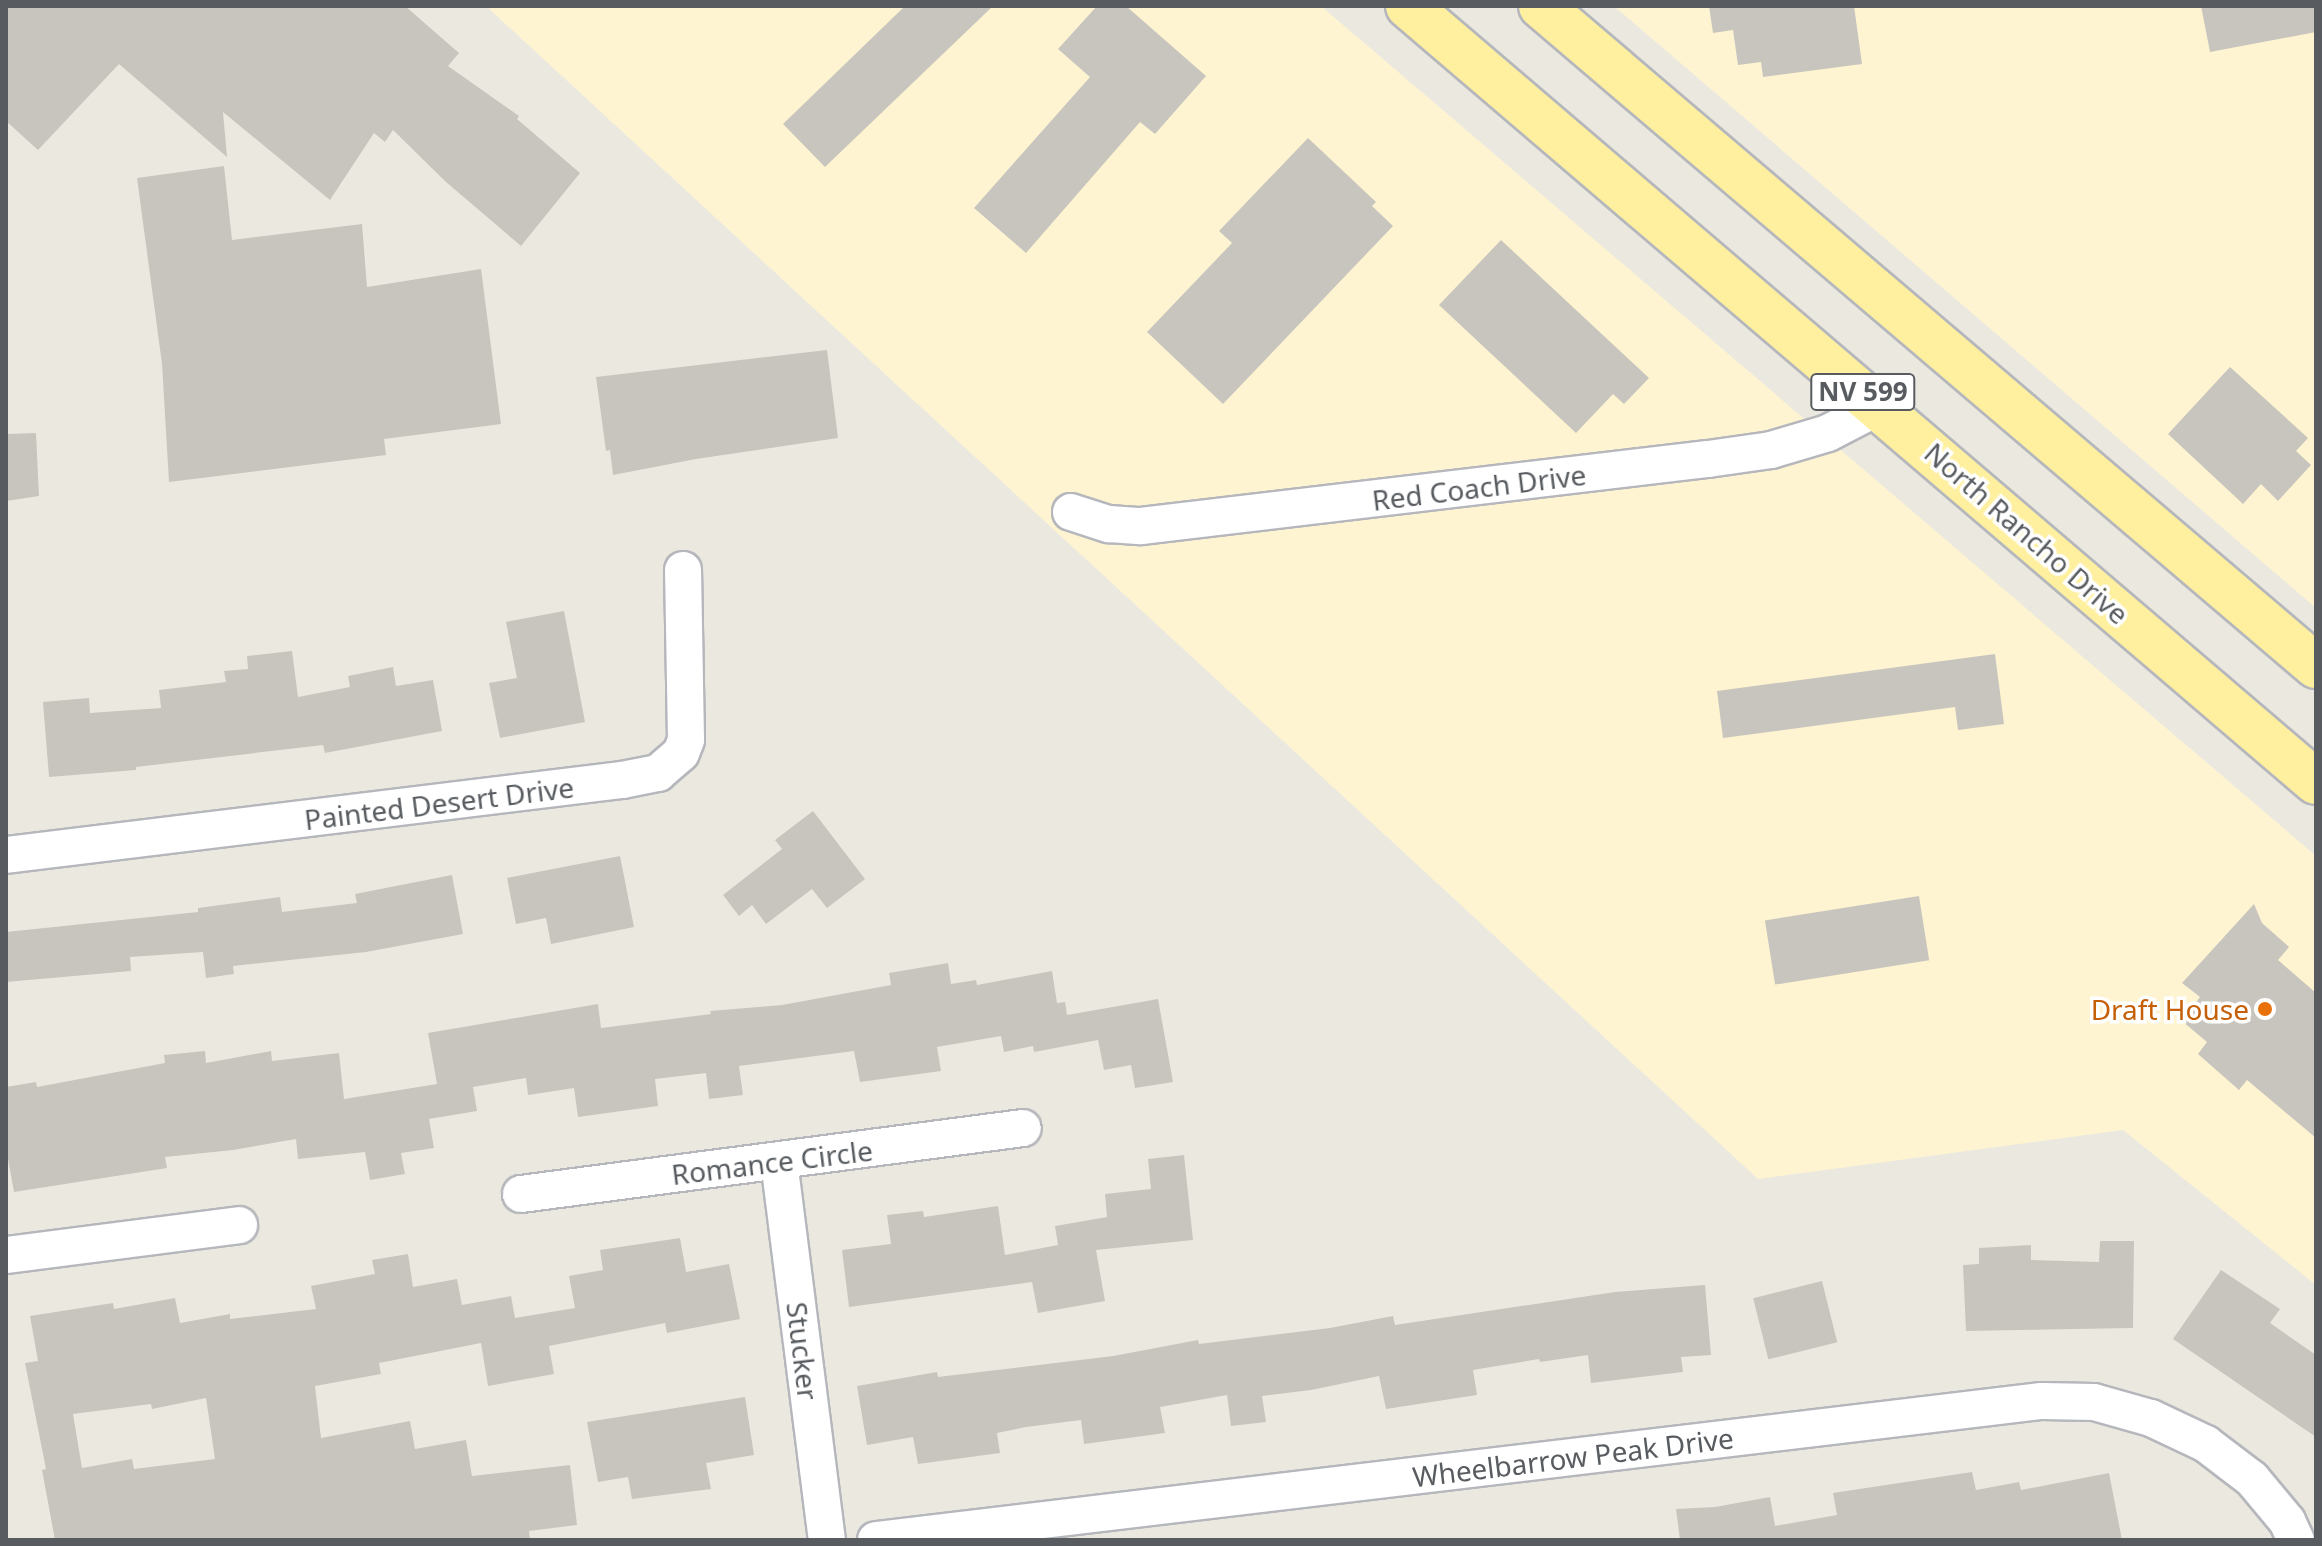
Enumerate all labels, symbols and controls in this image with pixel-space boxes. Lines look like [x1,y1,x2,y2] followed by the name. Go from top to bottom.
[1809,370,1917,414] road number: NV 599
[1918,435,2136,631] street label: North Rancho Drive
[1370,457,1588,517] street label: Red Coach Drive
[302,770,576,836] street label: Painted Desert Drive
[2091,992,2249,1026] place label: Draft House
[2256,1000,2274,1018] marker: Draft House
[669,1133,875,1191] street label: Romance Circle
[780,1300,826,1402] street label: Stucker
[1411,1421,1735,1493] street label: Wheelbarrow Peak Drive

